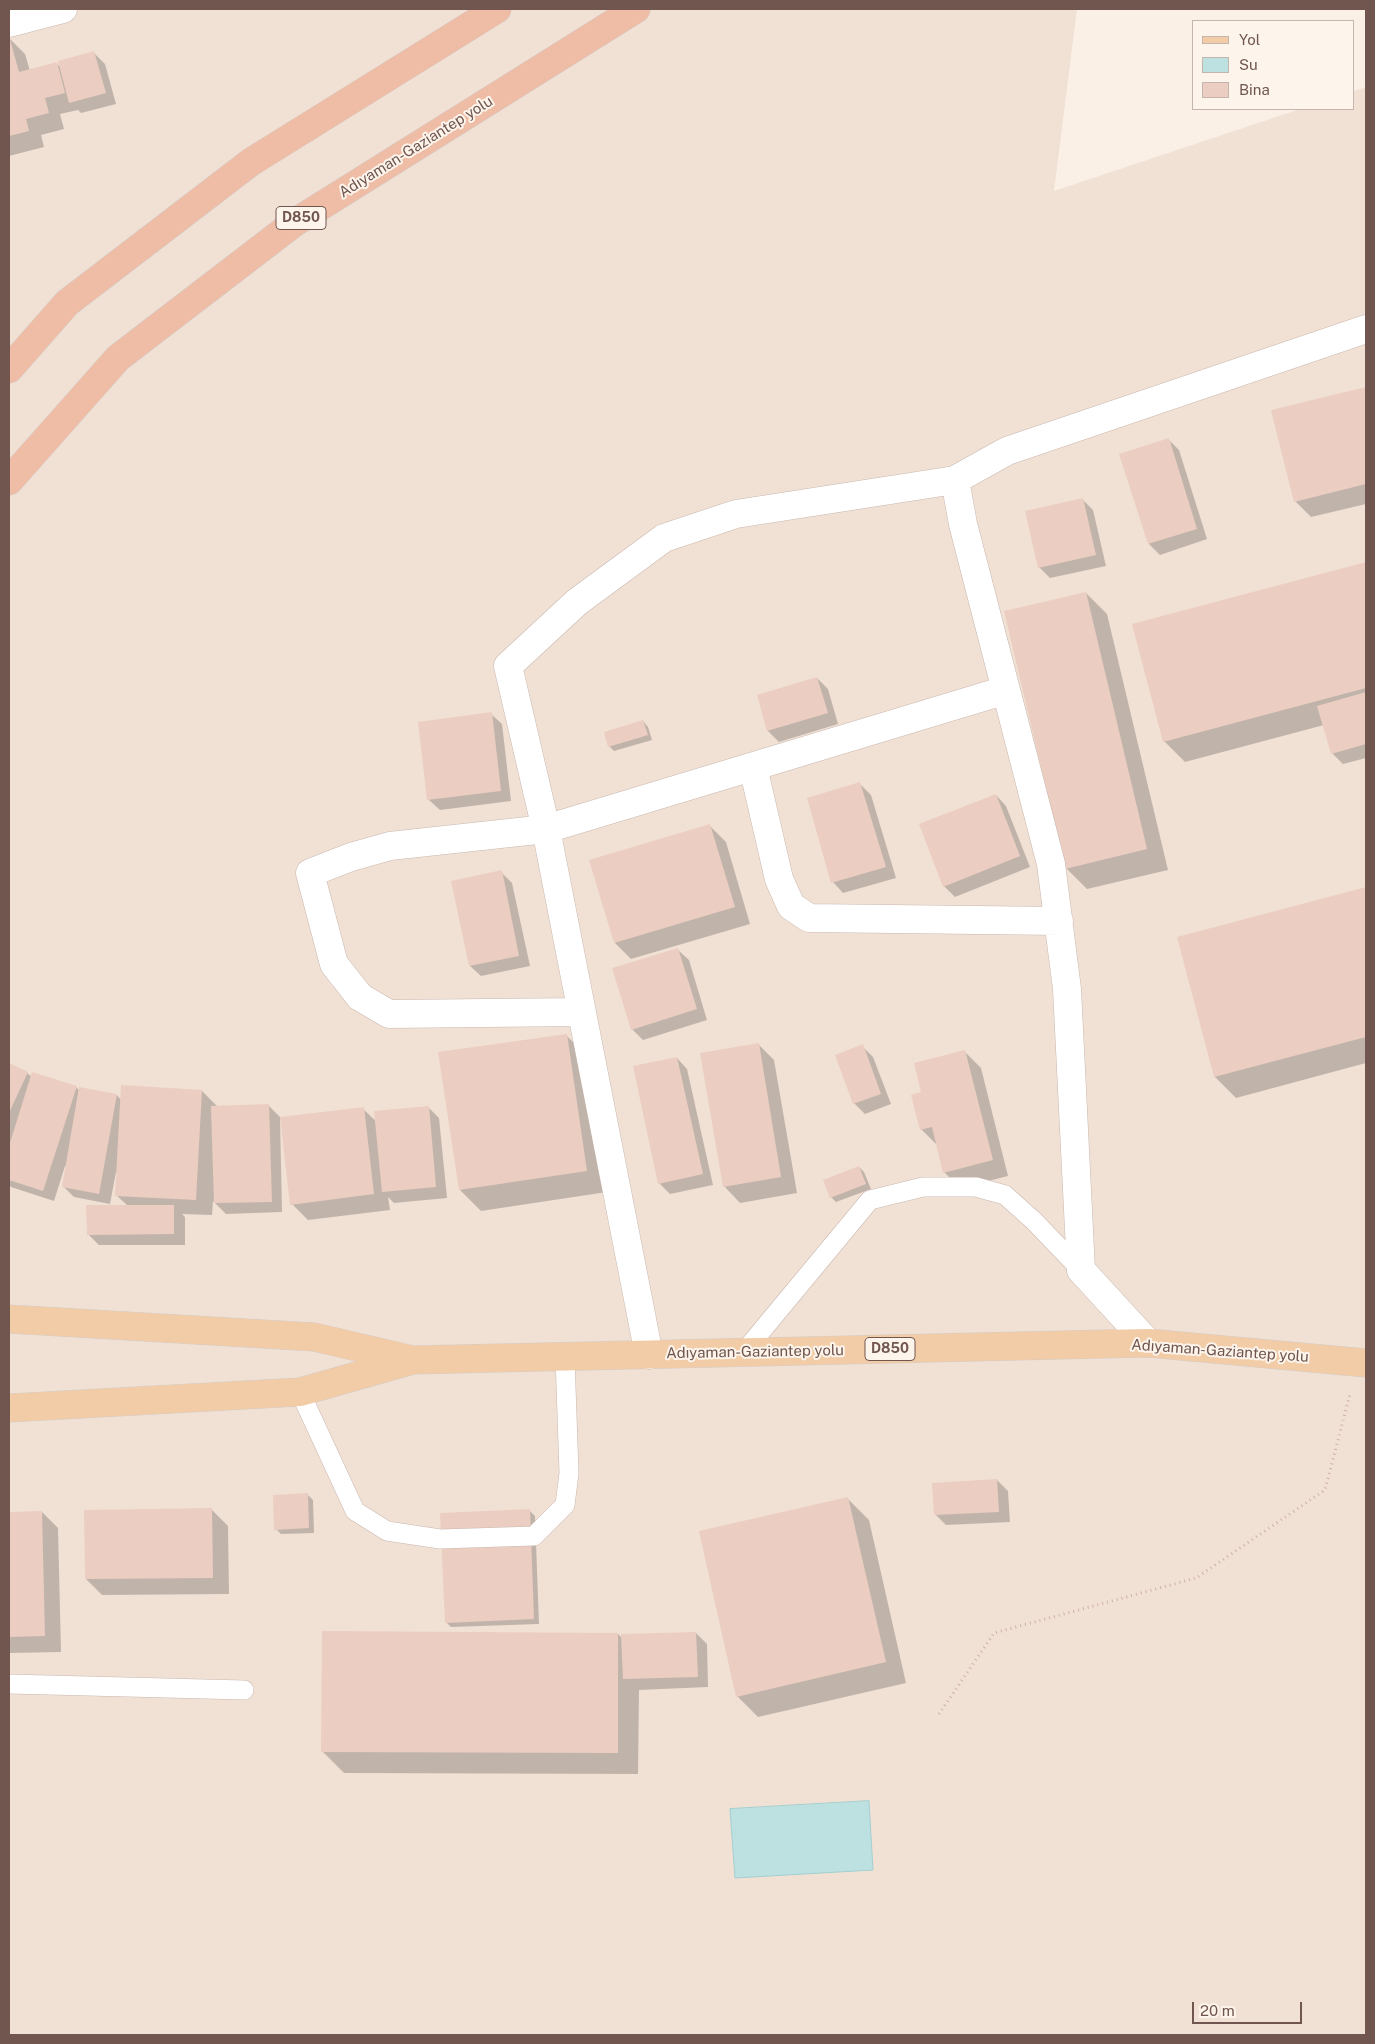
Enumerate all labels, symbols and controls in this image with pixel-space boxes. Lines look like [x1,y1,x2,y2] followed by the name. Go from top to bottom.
[1192,20,1355,110] legend
[1239,31,1260,48] text: Yol
[1239,56,1258,73] text: Su
[1239,81,1270,98] text: Bina
[336,92,496,202] street label: Adıyaman-Gaziantep yolu
[276,207,326,230] road number: D850
[1131,1336,1309,1366] street label: Adıyaman-Gaziantep yolu
[865,1338,915,1360] road number: D850
[666,1341,844,1363] street label: Adıyaman-Gaziantep yolu
[1195,1992,1305,2024] scale bar
[1200,2002,1235,2019] text: 20 m

